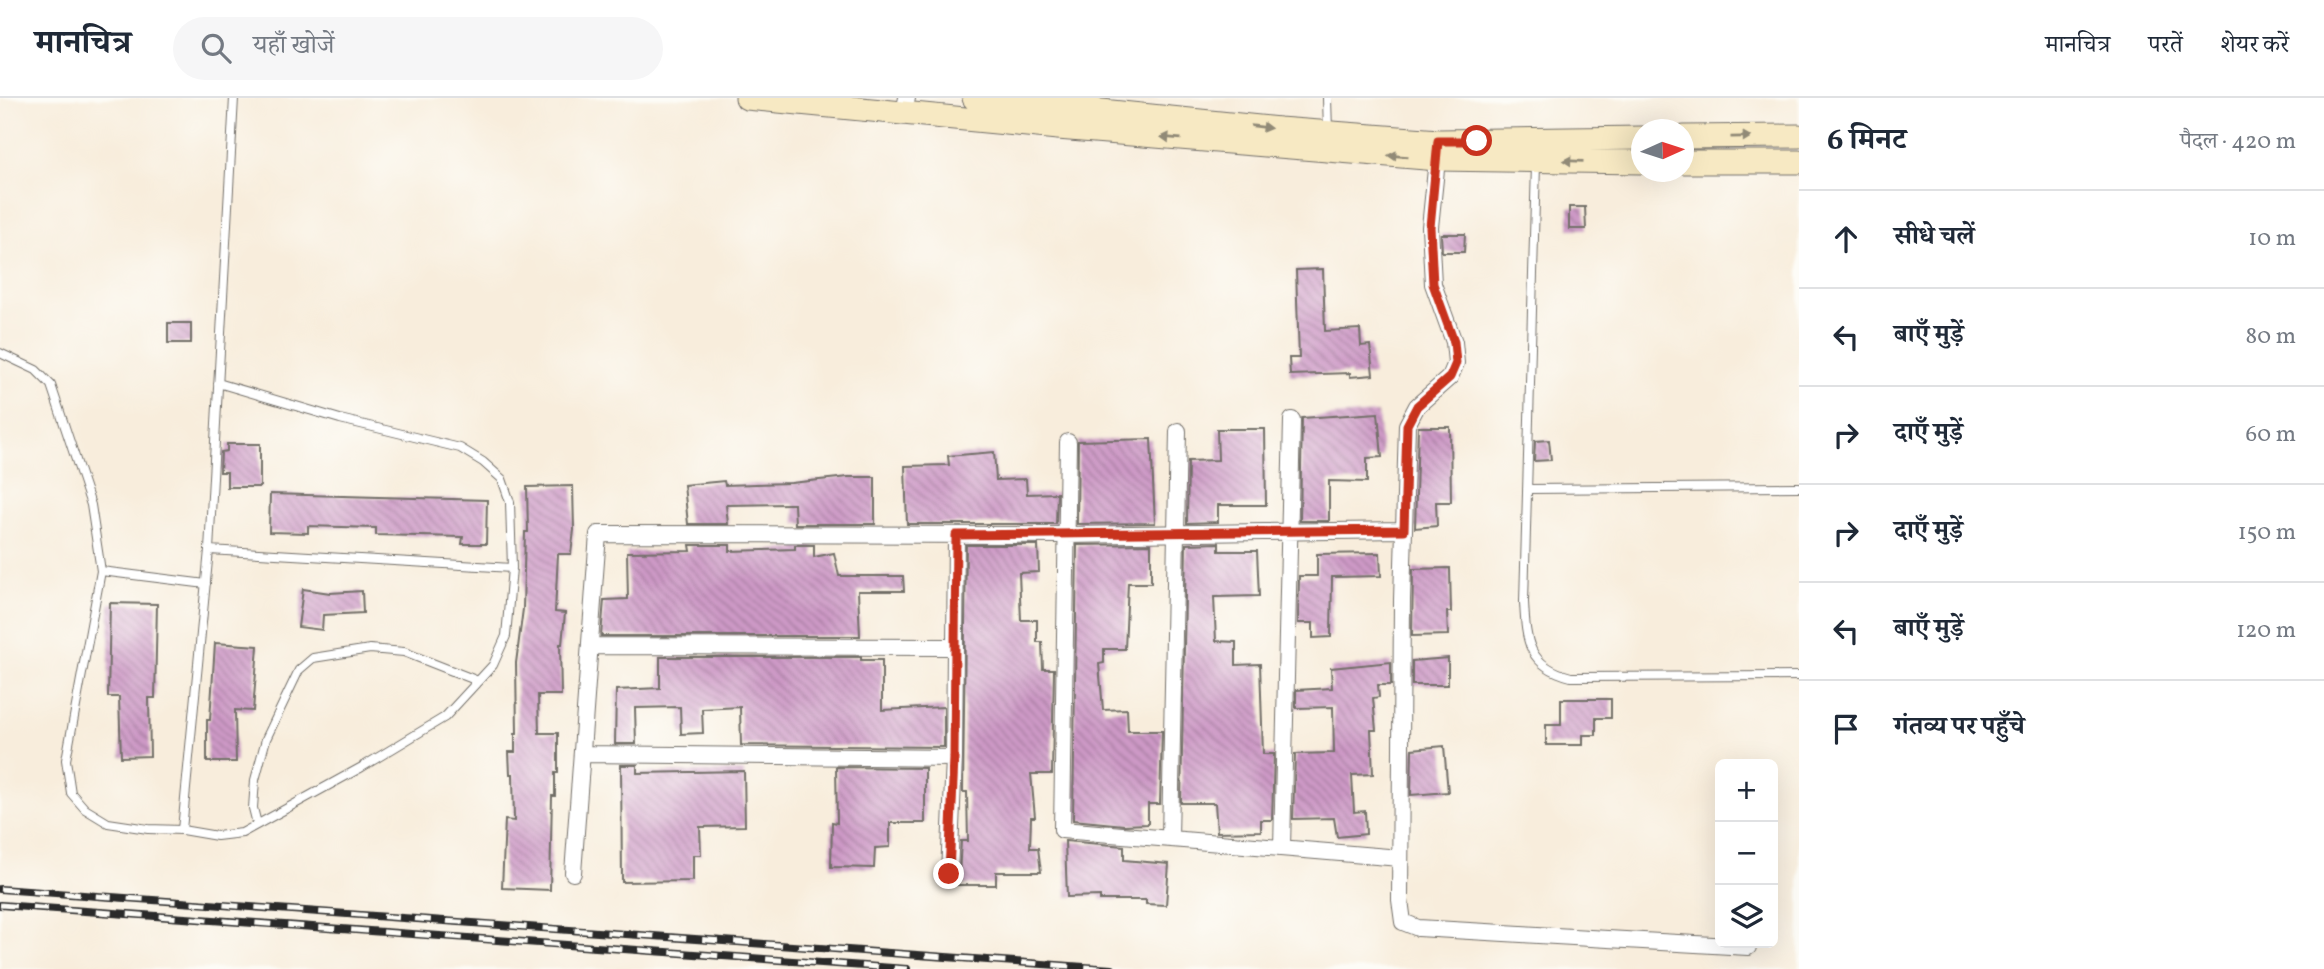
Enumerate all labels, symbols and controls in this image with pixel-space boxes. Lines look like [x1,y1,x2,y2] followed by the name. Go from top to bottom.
[173,17,663,80] search box
[35,22,131,68] text: मानचित्र
[253,28,334,64] text: यहाँ खोजें
[197,29,235,67] icon: search
[2045,29,2110,63] text: मानचित्र
[2148,29,2183,63] text: परतें
[2221,29,2289,63] text: शेयर करें
[1631,119,1694,182] north arrow
[1827,120,1906,162] text: 6 मिनट
[1251,122,1273,133] one-way arrow
[1461,125,1492,156] route start
[2180,126,2296,158] text: पैदल · 420 m
[1730,131,1752,142] one-way arrow
[1160,132,1182,143] one-way arrow
[1386,151,1408,162] one-way arrow
[1562,155,1584,166] one-way arrow
[1894,219,1975,255] text: सीधे चलें
[1827,220,1865,258] icon: ahead
[2248,223,2296,255] text: 10 m
[1894,317,1964,353] text: बाएँ मुड़ें
[1827,318,1865,356] icon: left
[2246,321,2296,353] text: 80 m
[1894,415,1963,451] text: दाएँ मुड़ें
[1827,416,1865,454] icon: right
[2246,419,2296,451] text: 60 m
[1894,513,1963,549] text: दाएँ मुड़ें
[1827,514,1865,552] icon: right
[2238,517,2296,549] text: 150 m
[1894,611,1964,647] text: बाएँ मुड़ें
[1827,612,1865,650] icon: left
[2236,615,2296,647] text: 120 m
[1894,709,2025,745] text: गंतव्य पर पहुँचे
[1827,710,1865,748] icon: arrive
[1715,759,1778,948] map controls
[1715,759,1778,822] button: +
[1715,822,1778,885] button: −
[933,858,964,889] route end
[1715,885,1778,948] button: layers

